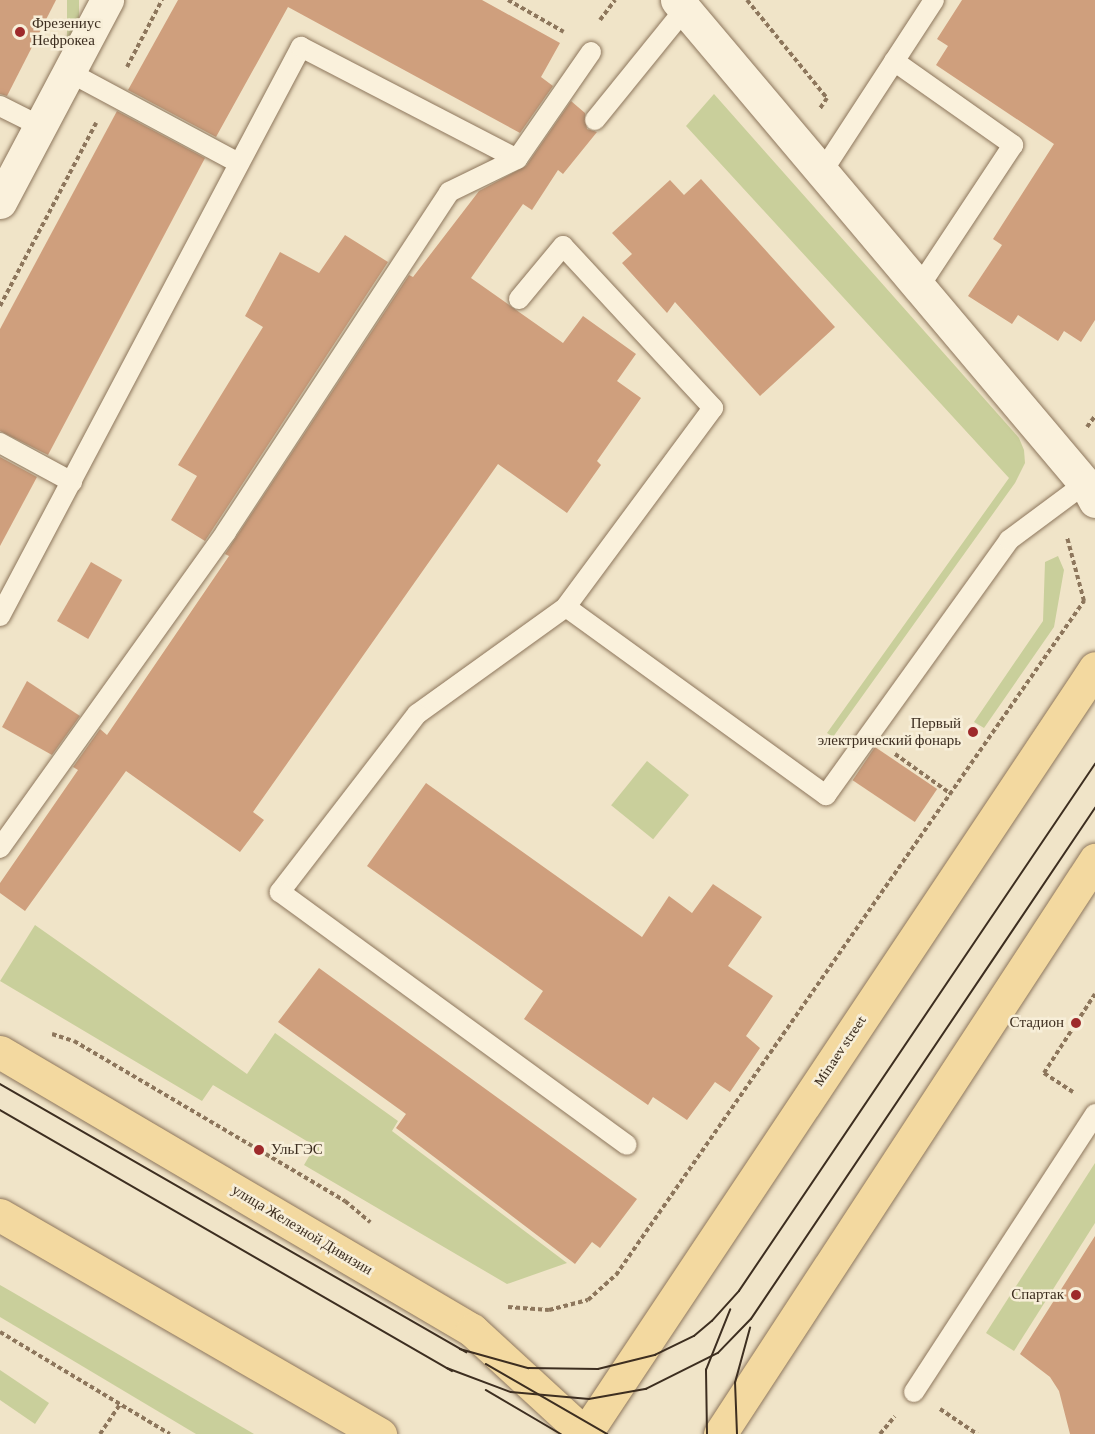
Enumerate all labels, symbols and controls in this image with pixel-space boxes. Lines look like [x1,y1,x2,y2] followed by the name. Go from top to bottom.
[32,14,101,49] place label: Фрезениус Нефрокеа
[13,25,27,39] marker: Фрезениус Нефрокеа
[818,714,961,749] place label: Первый электрический фонарь
[966,725,980,739] marker: Первый электрический фонарь
[810,1012,870,1090] street label: Minaev street
[1010,1014,1064,1032] place label: Стадион
[1069,1016,1083,1030] marker: Стадион
[271,1141,323,1159] place label: УльГЭС
[252,1143,266,1157] marker: УльГЭС
[228,1181,376,1279] street label: улица Железной Дивизии
[1011,1286,1064,1304] place label: Спартак
[1069,1288,1083,1302] marker: Спартак

